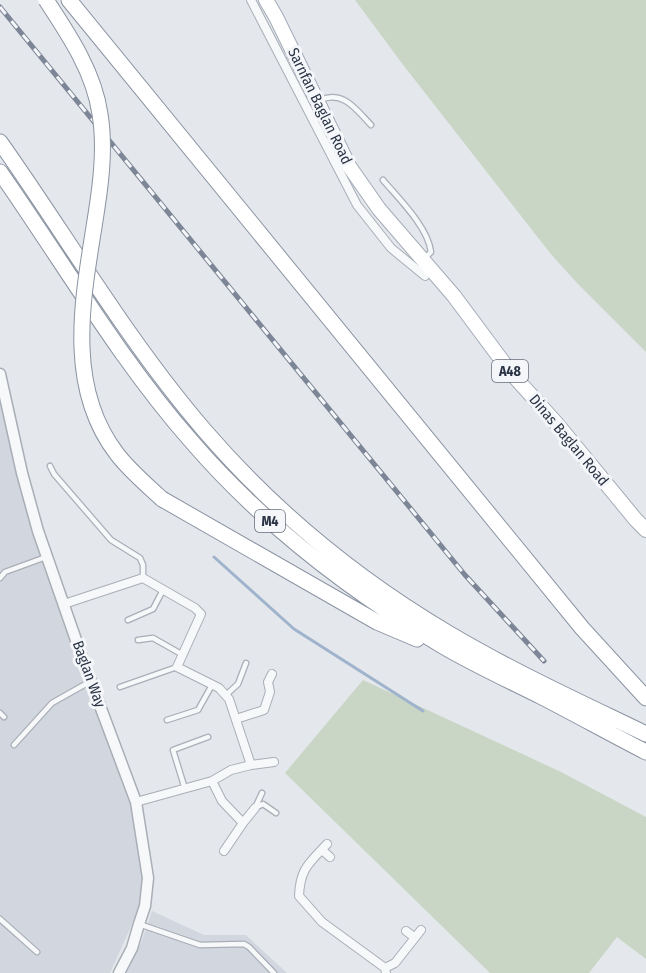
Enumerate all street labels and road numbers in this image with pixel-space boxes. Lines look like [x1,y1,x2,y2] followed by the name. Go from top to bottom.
[284,45,356,167] street label: Sarnfan Baglan Road
[492,360,528,382] road number: A48
[526,391,612,489] street label: Dinas Baglan Road
[255,510,285,532] road number: M4
[69,638,109,710] street label: Baglan Way

